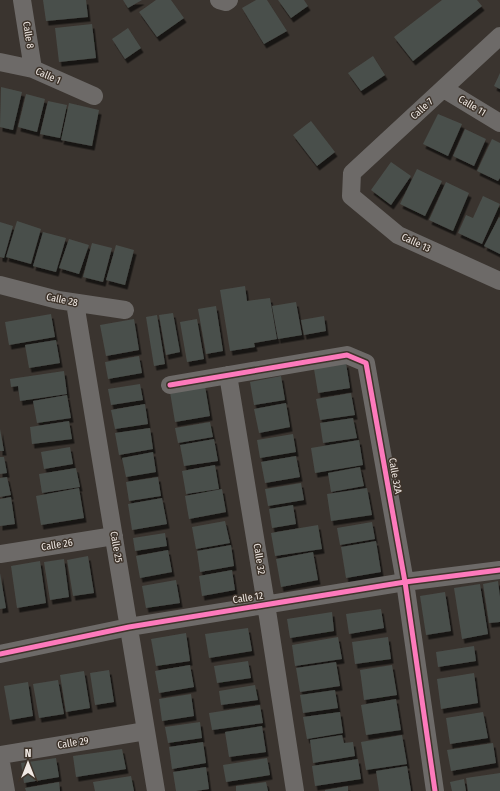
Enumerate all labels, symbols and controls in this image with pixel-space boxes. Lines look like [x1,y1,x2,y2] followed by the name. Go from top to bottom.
[20,21,36,49] street label: Calle 8
[34,65,62,87] street label: Calle 1
[456,93,488,119] street label: Calle 11
[408,96,436,122] street label: Calle 7
[400,231,433,255] street label: Calle 13
[45,291,79,309] street label: Calle 28
[386,457,404,496] street label: Calle 32A
[107,531,125,564] street label: Calle 25
[40,537,74,553] street label: Calle 26
[251,543,267,576] street label: Calle 32
[232,590,265,606] street label: Calle 12
[57,735,90,751] street label: Calle 29
[8,743,48,783] north arrow
[25,747,31,760] text: N

